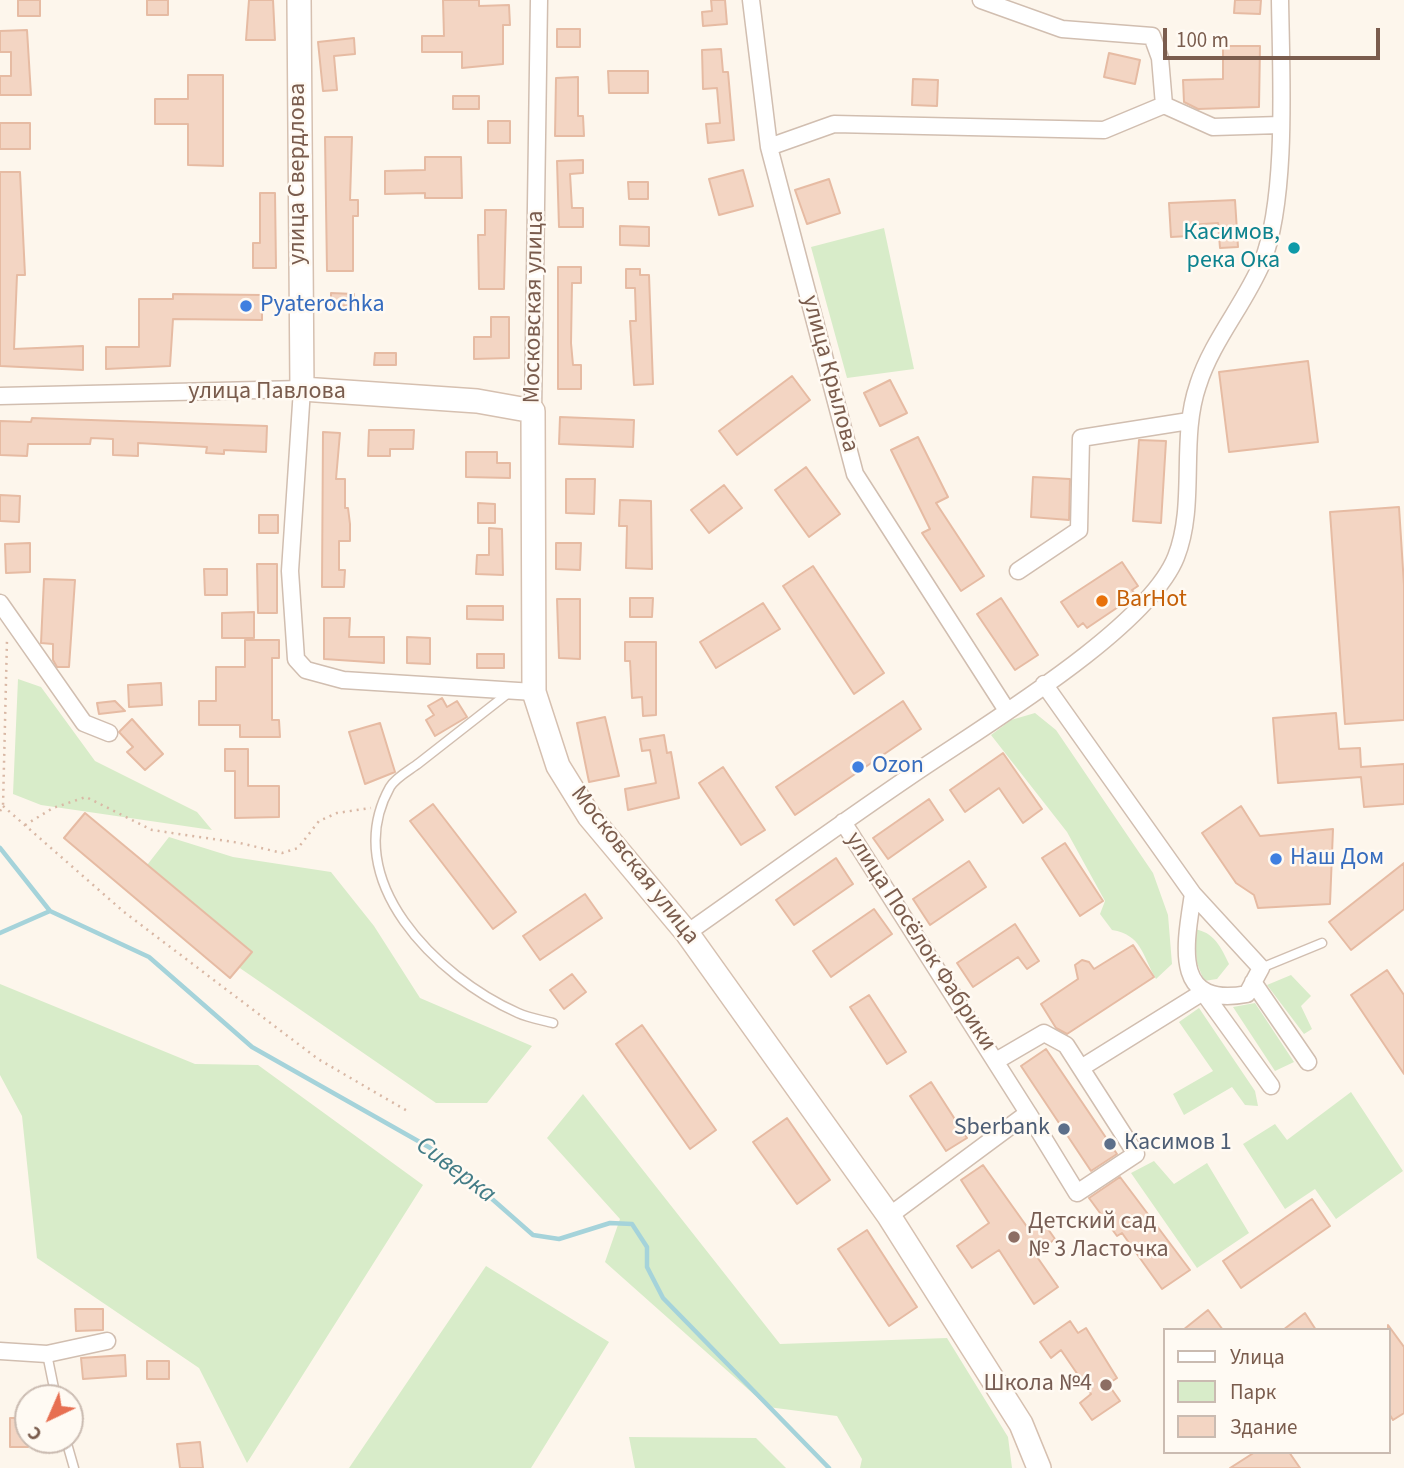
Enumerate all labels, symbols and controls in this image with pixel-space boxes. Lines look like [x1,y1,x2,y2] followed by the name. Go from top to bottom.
[1166,14,1383,58] scale bar
[1176,25,1229,55] text: 100 m
[285,83,313,265] street label: улица Свердлова
[519,210,551,404] street label: Московская улица
[1183,220,1280,276] place label: Касимов, река Ока
[1286,240,1302,256] marker: Касимов, река Ока
[260,292,385,320] place label: Pyaterochka
[794,292,864,456] street label: улица Крылова
[238,298,254,314] marker: Pyaterochka
[188,379,346,407] street label: улица Павлова
[1116,587,1187,615] place label: BarHot
[1094,593,1110,609] marker: BarHot
[872,753,924,781] place label: Ozon
[850,759,866,775] marker: Ozon
[563,781,705,951] street label: Московская улица
[838,827,1002,1057] street label: улица Посёлок Фабрики
[1290,845,1384,873] place label: Наш Дом
[1268,851,1284,867] marker: Наш Дом
[954,1115,1050,1143] place label: Sberbank
[1056,1121,1072,1137] marker: Sberbank
[1124,1130,1232,1158] place label: Касимов 1
[409,1131,501,1211] water label: Сиверка
[1102,1136,1118,1152] marker: Касимов 1
[1028,1209,1169,1265] place label: Детский сад № 3 Ласточка
[1006,1229,1022,1245] marker: Детский сад № 3 Ласточка
[1162,1328,1390,1454] legend
[1230,1342,1285,1372] text: Улица
[983,1371,1092,1399] place label: Школа №4
[1098,1377,1114,1393] marker: Школа №4
[1230,1377,1276,1407] text: Парк
[14,1384,84,1454] north arrow
[1230,1412,1298,1442] text: Здание
[22,1419,49,1447] text: С

